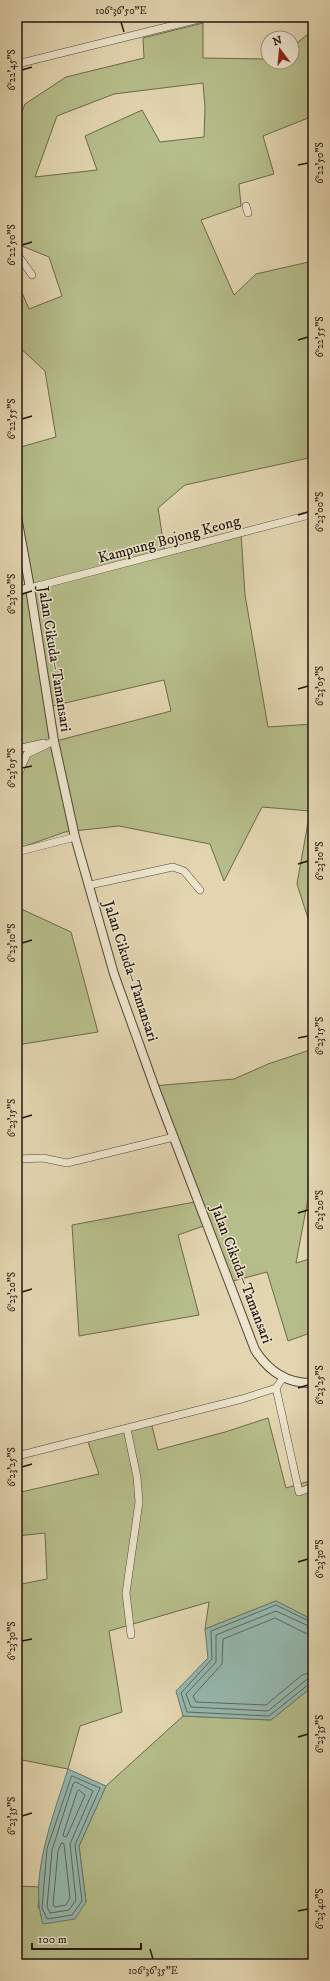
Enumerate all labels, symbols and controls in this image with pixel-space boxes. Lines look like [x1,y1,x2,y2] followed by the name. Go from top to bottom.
[95,5,147,17] text: 106°36'50"E
[260,30,300,70] north arrow
[271,33,284,49] text: N
[6,49,18,91] text: 6°22'45"S
[314,142,326,184] text: 6°22'50"S
[6,224,18,266] text: 6°22'50"S
[314,317,326,357] text: 6°22'55"S
[6,399,18,439] text: 6°22'55"S
[314,492,326,532] text: 6°23'00"S
[96,511,243,568] street label: Kampung Bojong Keong
[6,574,18,614] text: 6°23'00"S
[33,583,75,733] street label: Jalan Cikuda–Tamansari
[314,666,326,706] text: 6°23'05"S
[6,748,18,788] text: 6°23'05"S
[314,842,326,880] text: 6°23'10"S
[98,896,162,1044] street label: Jalan Cikuda–Tamansari
[6,924,18,962] text: 6°23'10"S
[314,1017,326,1055] text: 6°23'15"S
[6,1099,18,1137] text: 6°23'15"S
[314,1190,326,1230] text: 6°23'20"S
[206,1200,277,1346] street label: Jalan Cikuda–Tamansari
[6,1272,18,1312] text: 6°23'20"S
[314,1365,326,1405] text: 6°23'25"S
[6,1447,18,1487] text: 6°23'25"S
[314,1540,326,1578] text: 6°23'30"S
[6,1622,18,1660] text: 6°23'30"S
[314,1715,326,1753] text: 6°23'35"S
[6,1797,18,1835] text: 6°23'35"S
[314,1889,326,1929] text: 6°23'40"S
[32,1925,141,1951] scale bar
[38,1932,67,1947] text: 100 m
[128,1965,178,1977] text: 106°36'35"E

